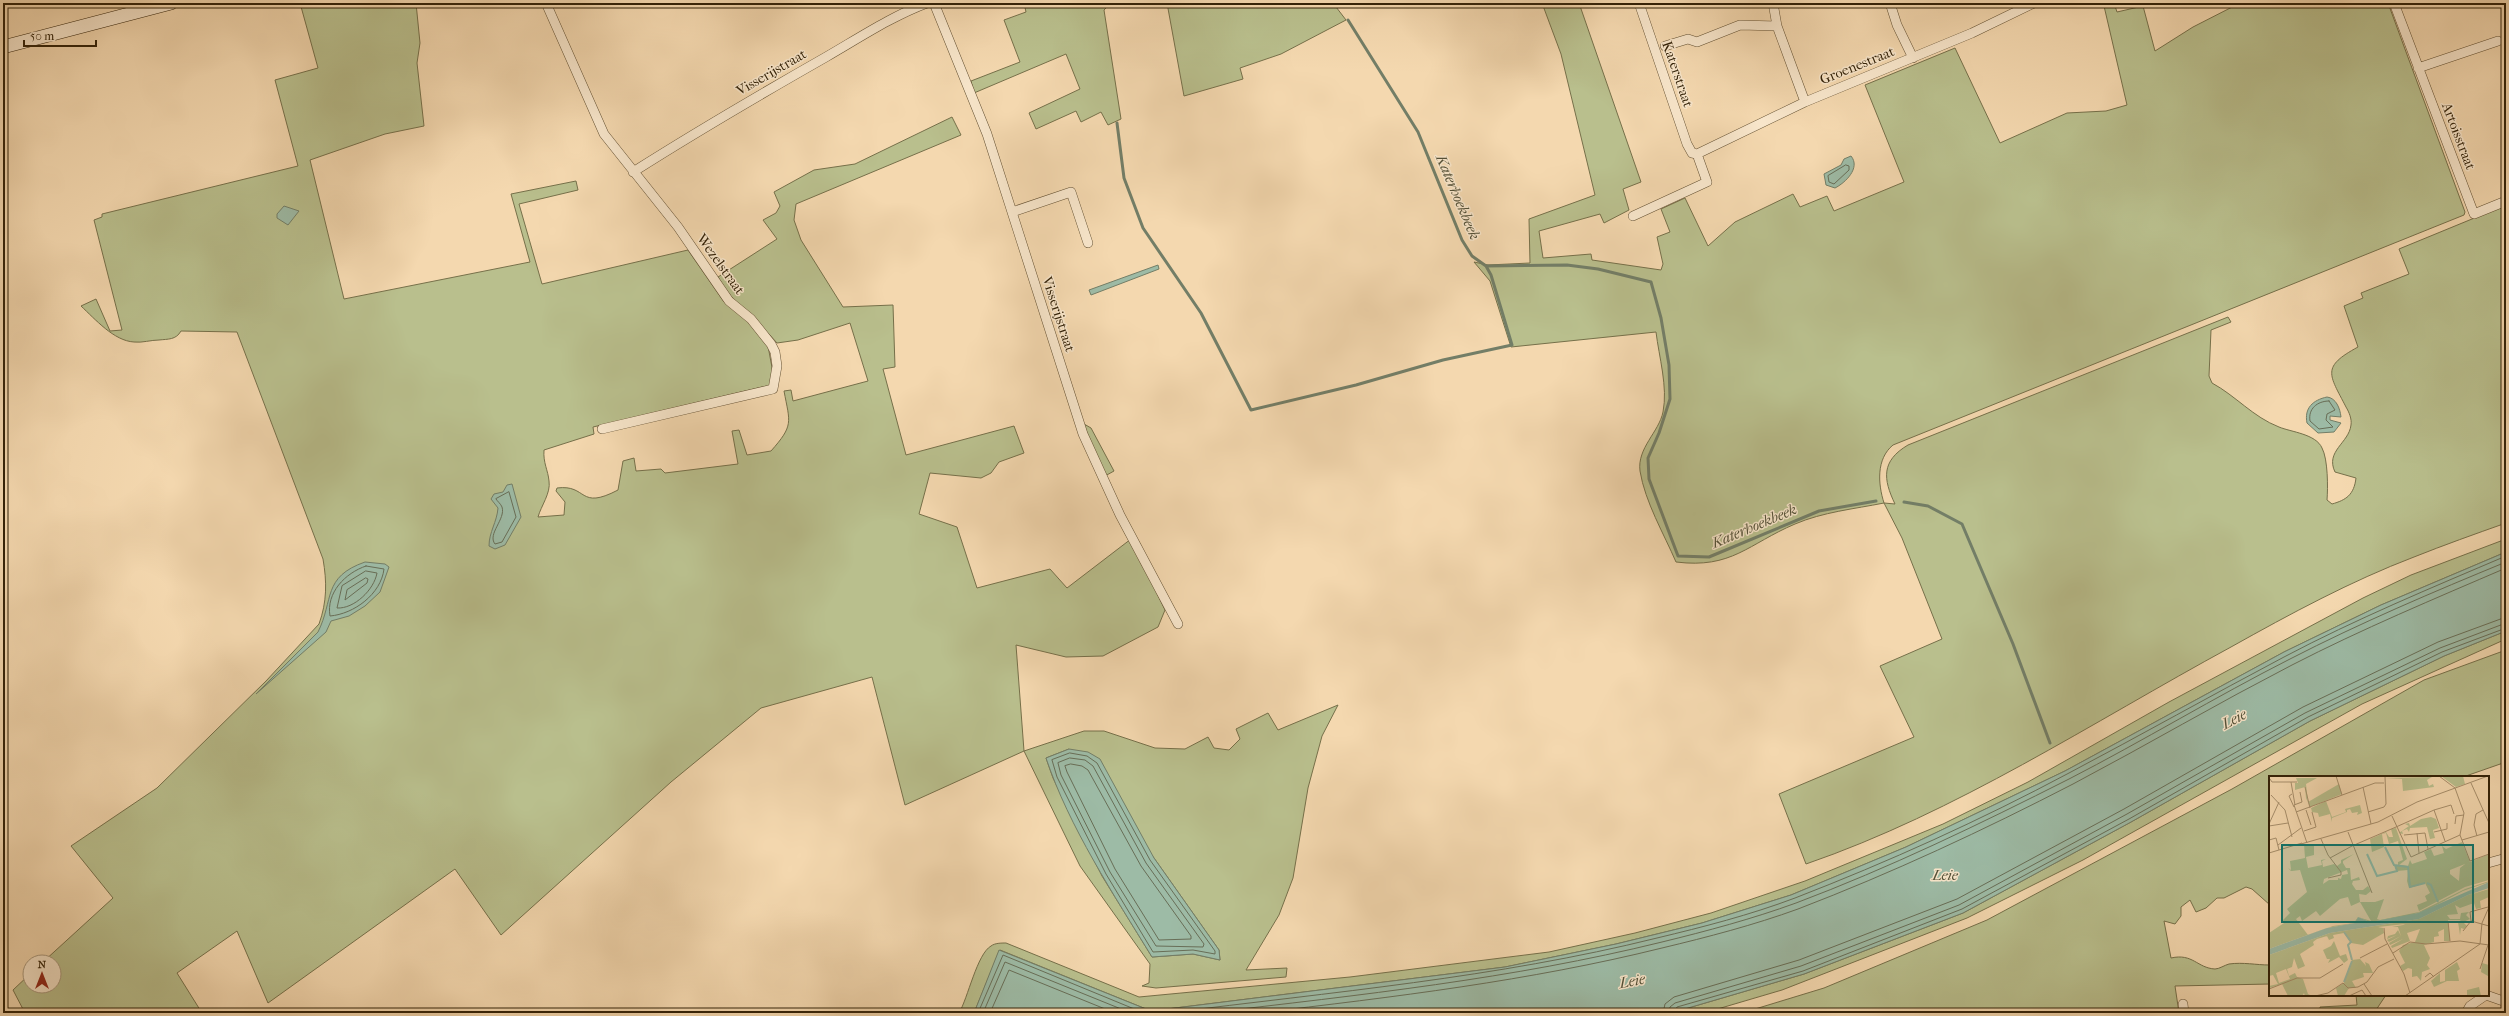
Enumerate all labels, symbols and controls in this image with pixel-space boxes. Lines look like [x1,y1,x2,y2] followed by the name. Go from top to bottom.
[24,22,96,48] scale bar
[30,29,54,43] text: 50 m
[1658,39,1697,109] street label: Katerstraat
[1817,43,1897,88] street label: Groenestraat
[732,46,809,100] street label: Visserijstraat
[2438,99,2479,172] street label: Artoisstraat
[1432,151,1484,242] water label: Katerhoekbeek
[692,230,748,298] street label: Wezelstraat
[1038,273,1079,354] street label: Visserijstraat
[1708,500,1799,552] water label: Katerhoekbeek
[2218,705,2250,733] water label: Leie
[2269,776,2489,996] inset map
[1931,866,1959,884] water label: Leie
[22,954,62,994] north arrow
[38,958,47,971] text: N
[1617,970,1647,992] water label: Leie

